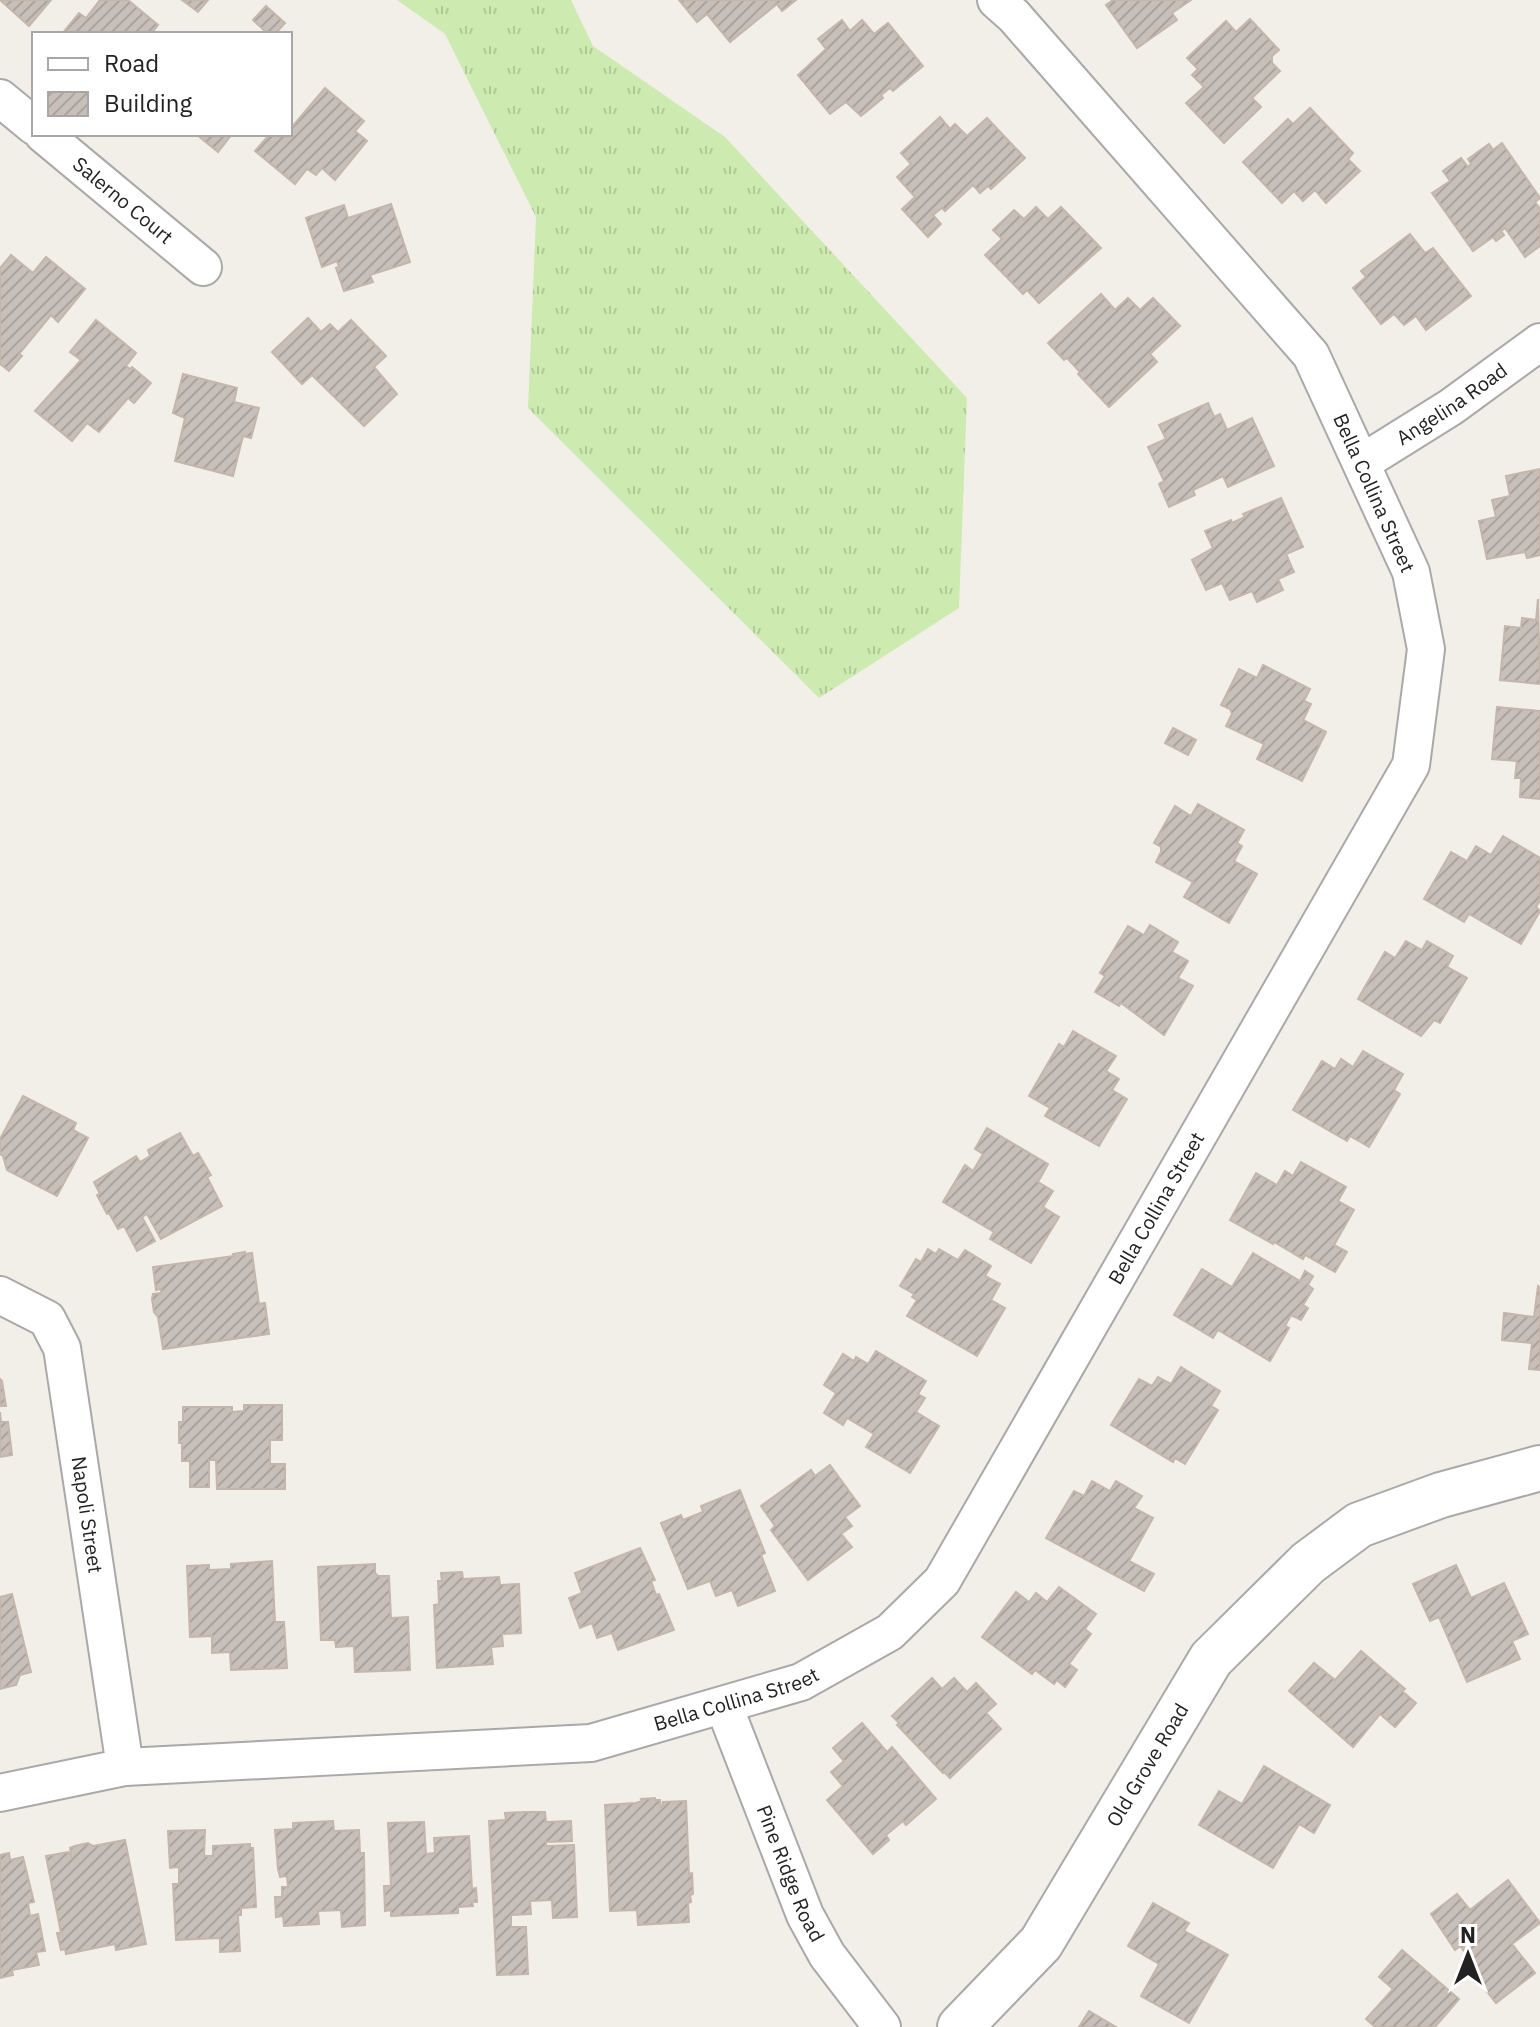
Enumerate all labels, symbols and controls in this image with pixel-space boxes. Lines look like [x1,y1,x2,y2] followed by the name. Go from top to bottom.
[32,32,292,136] legend
[104,47,159,79] text: Road
[104,87,192,119] text: Building
[67,150,179,250] street label: Salerno Court
[1391,356,1513,451] street label: Angelina Road
[1327,409,1422,577] street label: Bella Collina Street
[1101,1127,1210,1289] street label: Bella Collina Street
[65,1454,110,1575] street label: Napoli Street
[650,1661,824,1737] street label: Bella Collina Street
[1100,1698,1194,1832] street label: Old Grove Road
[751,1801,831,1946] street label: Pine Ridge Road
[1428,1915,1508,1995] north arrow
[1460,1920,1476,1949] text: N

